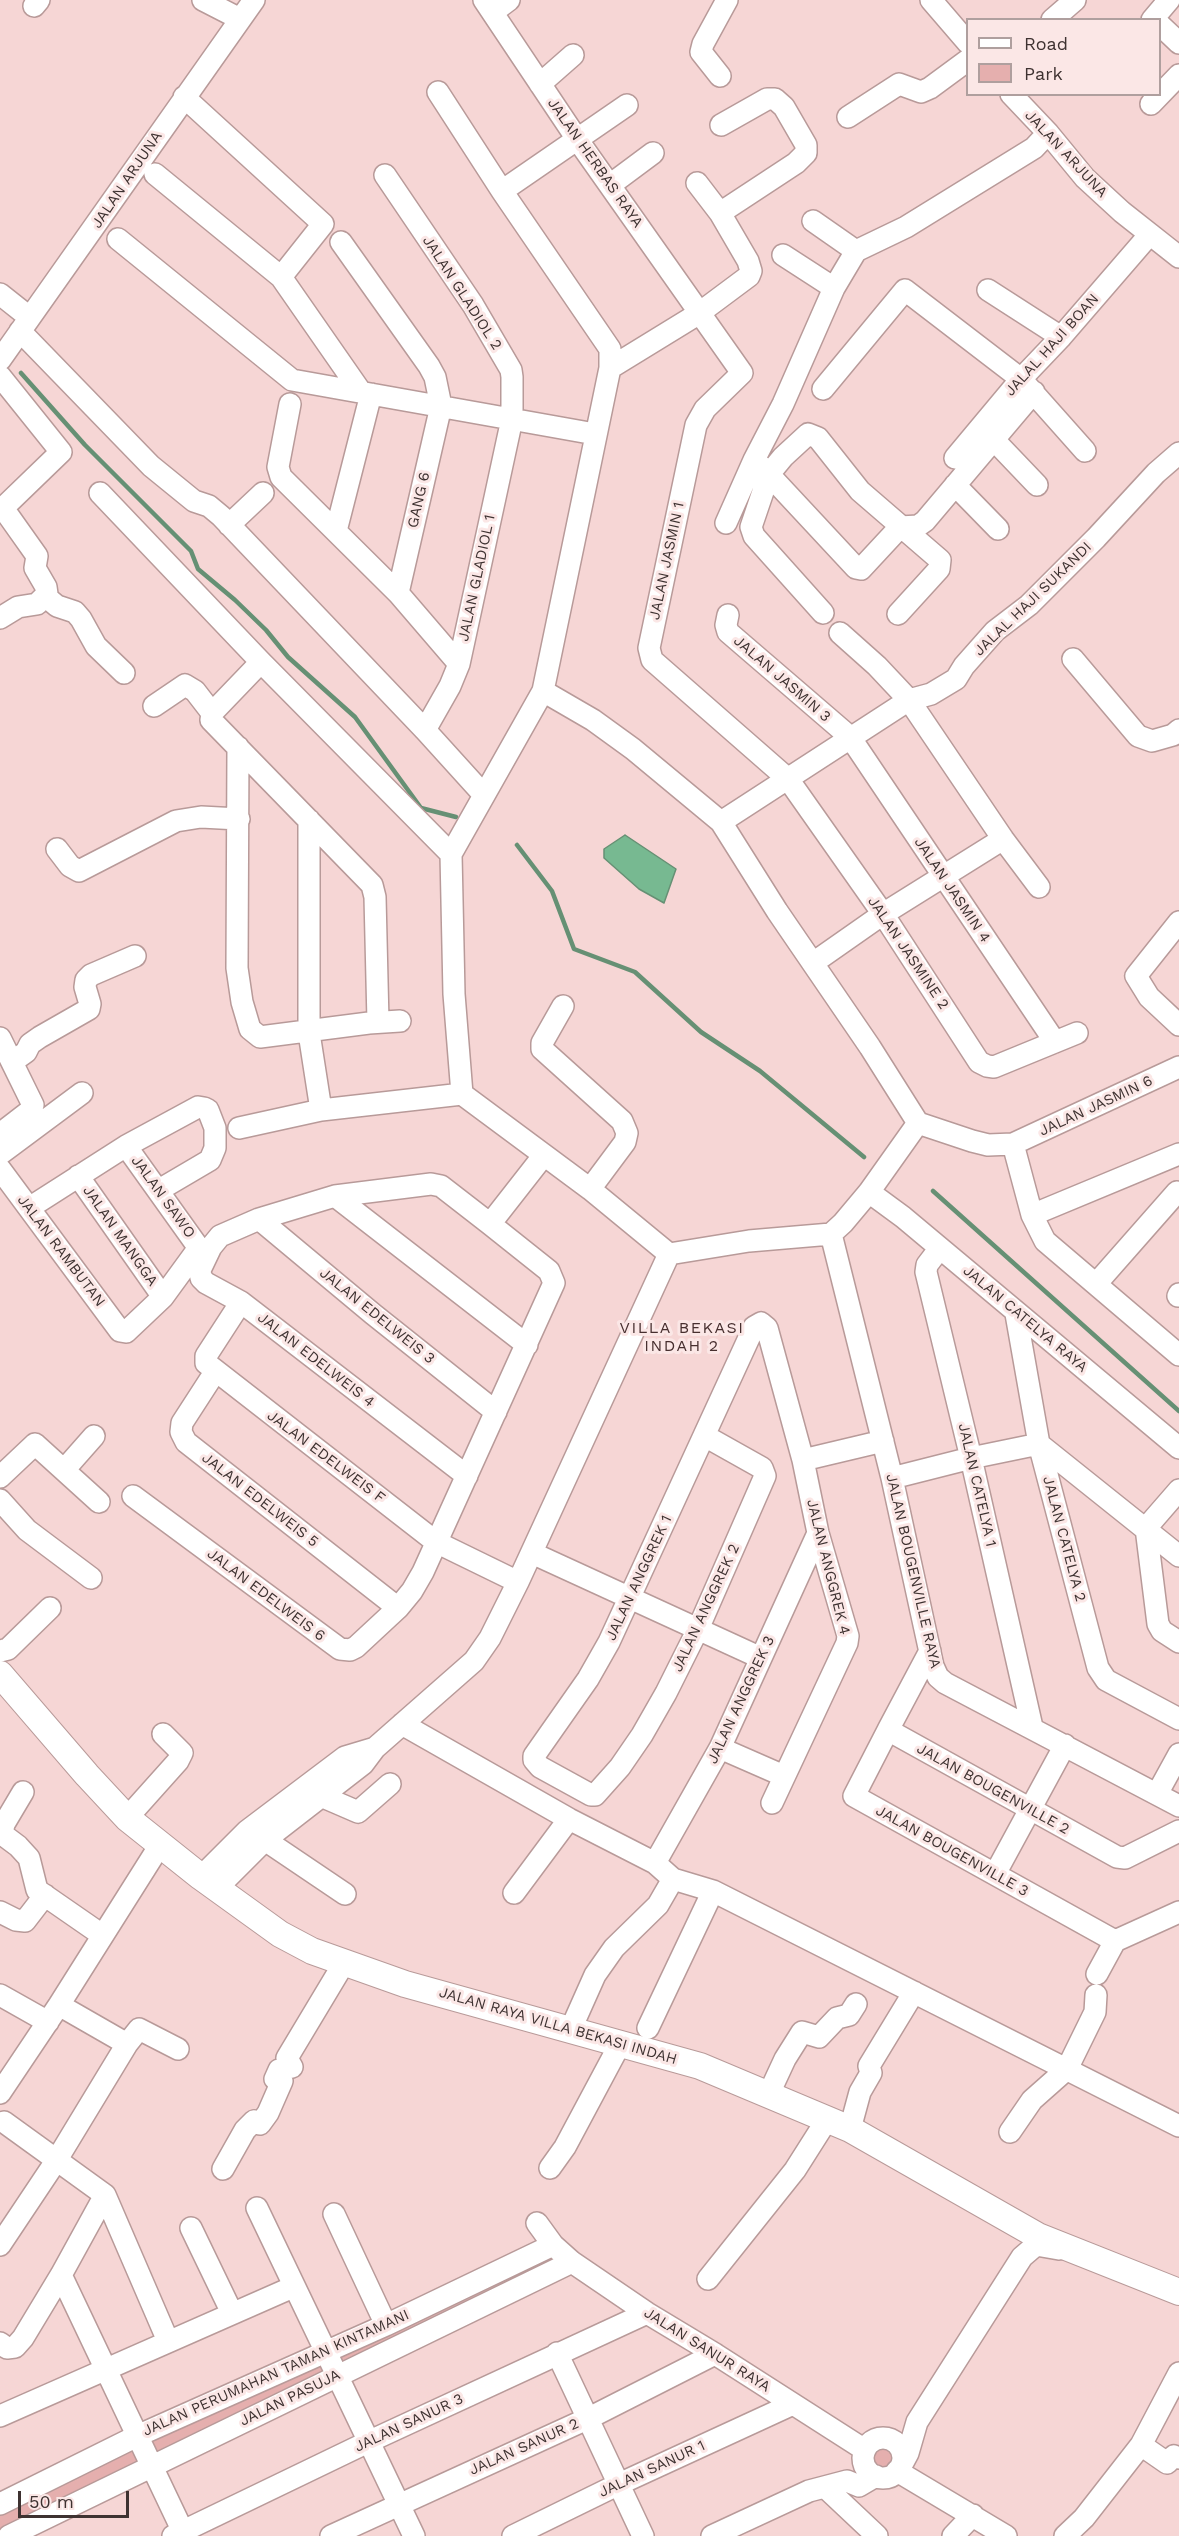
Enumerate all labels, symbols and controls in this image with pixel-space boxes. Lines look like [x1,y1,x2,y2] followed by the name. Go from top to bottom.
[966,18,1161,96] legend
[1024,33,1068,54] text: Road
[1024,63,1063,84] text: Park
[543,95,647,231] street label: JALAN HERBAS RAYA
[1021,107,1111,201] street label: JALAN ARJUNA
[88,128,166,232] street label: JALAN ARJUNA
[418,233,506,353] street label: JALAN GLADIOL 2
[1001,290,1103,400] street label: JALAL HAJI BOAN
[404,470,434,530] street label: GANG 6
[646,501,688,621] street label: JALAN JASMIN 1
[455,513,499,643] street label: JALAN GLADIOL 1
[971,538,1095,660] street label: JALAL HAJI SUKANDI
[730,632,834,726] street label: JALAN JASMIN 3
[910,834,994,946] street label: JALAN JASMIN 4
[864,893,952,1013] street label: JALAN JASMINE 2
[1036,1072,1156,1140] street label: JALAN JASMIN 6
[127,1152,199,1242] street label: JALAN SAWO
[79,1182,161,1290] street label: JALAN MANGGA
[13,1192,109,1310] street label: JALAN RAMBUTAN
[959,1262,1091,1376] street label: JALAN CATELYA RAYA
[316,1264,438,1368] street label: JALAN EDELWEIS 3
[254,1309,378,1411] street label: JALAN EDELWEIS 4
[620,1318,744,1356] district label: VILLA BEKASI INDAH 2
[263,1407,389,1507] street label: JALAN EDELWEIS F
[954,1421,1000,1549] street label: JALAN CATELYA 1
[198,1449,322,1551] street label: JALAN EDELWEIS 5
[882,1472,944,1670] street label: JALAN BOUGENVILLE RAYA
[1039,1474,1089,1604] street label: JALAN CATELYA 2
[802,1497,854,1637] street label: JALAN ANGGREK 4
[602,1513,676,1643] street label: JALAN ANGGREK 1
[668,1541,744,1675] street label: JALAN ANGGREK 2
[203,1545,329,1645] street label: JALAN EDELWEIS 6
[703,1633,779,1767] street label: JALAN ANGGREK 3
[914,1740,1072,1838] street label: JALAN BOUGENVILLE 2
[873,1802,1031,1900] street label: JALAN BOUGENVILLE 3
[437,1983,679,2069] street label: JALAN RAYA VILLA BEKASI INDAH
[641,2304,773,2396] street label: JALAN SANUR RAYA
[140,2306,412,2440] street label: JALAN PERUMAHAN TAMAN KINTAMANI
[237,2366,343,2430] street label: JALAN PASUJA
[352,2390,466,2456] street label: JALAN SANUR 3
[466,2415,582,2479] street label: JALAN SANUR 2
[596,2437,708,2501] street label: JALAN SANUR 1
[21,2479,132,2517] scale bar
[29,2491,74,2512] text: 50 m

